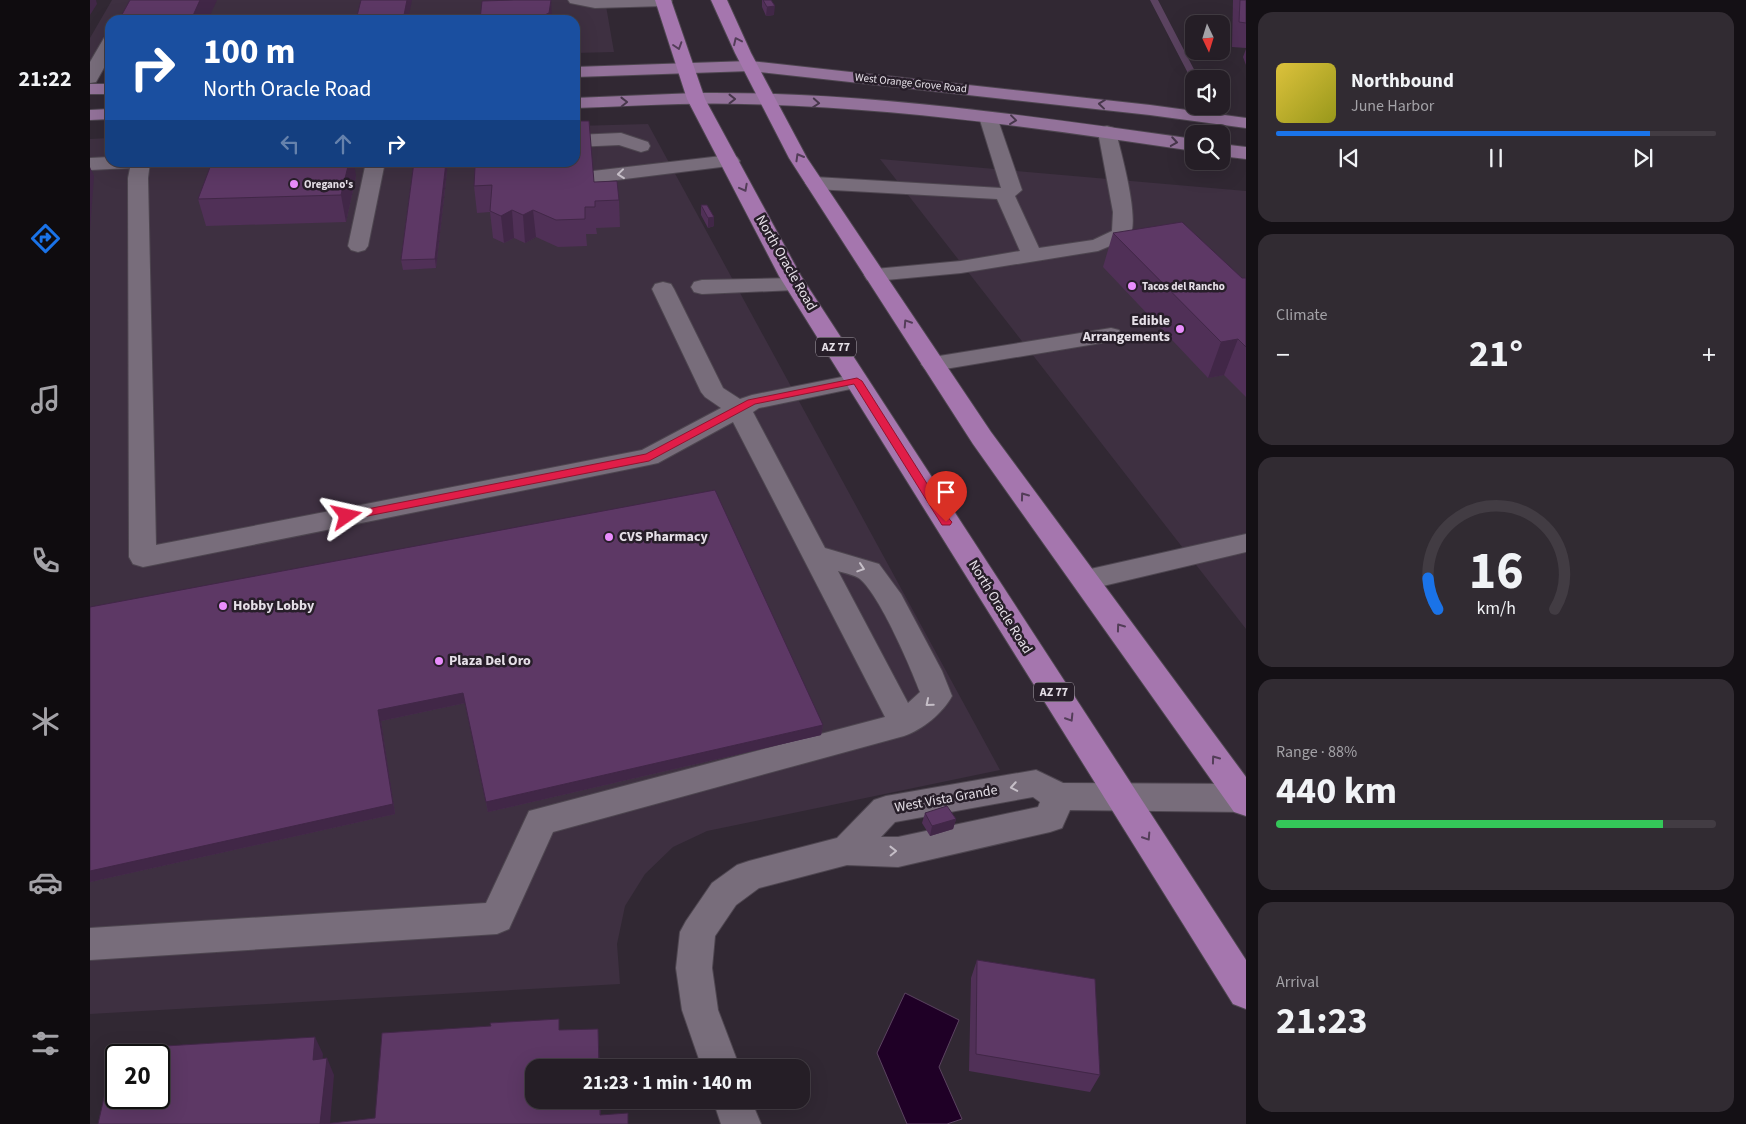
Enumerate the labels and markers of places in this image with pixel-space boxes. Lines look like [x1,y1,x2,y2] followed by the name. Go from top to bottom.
[304,177,353,192] place label: Oregano's
[288,178,300,190] marker: Oregano's
[1142,279,1225,294] place label: Tacos del Rancho
[1126,280,1138,292] marker: Tacos del Rancho
[1082,311,1170,347] place label: Edible Arrangements
[1174,323,1186,335] marker: Edible Arrangements
[925,471,967,522] pin
[619,527,709,547] place label: CVS Pharmacy
[603,531,615,543] marker: CVS Pharmacy
[233,596,315,616] place label: Hobby Lobby
[217,600,229,612] marker: Hobby Lobby
[449,651,531,671] place label: Plaza Del Oro
[433,655,445,667] marker: Plaza Del Oro

